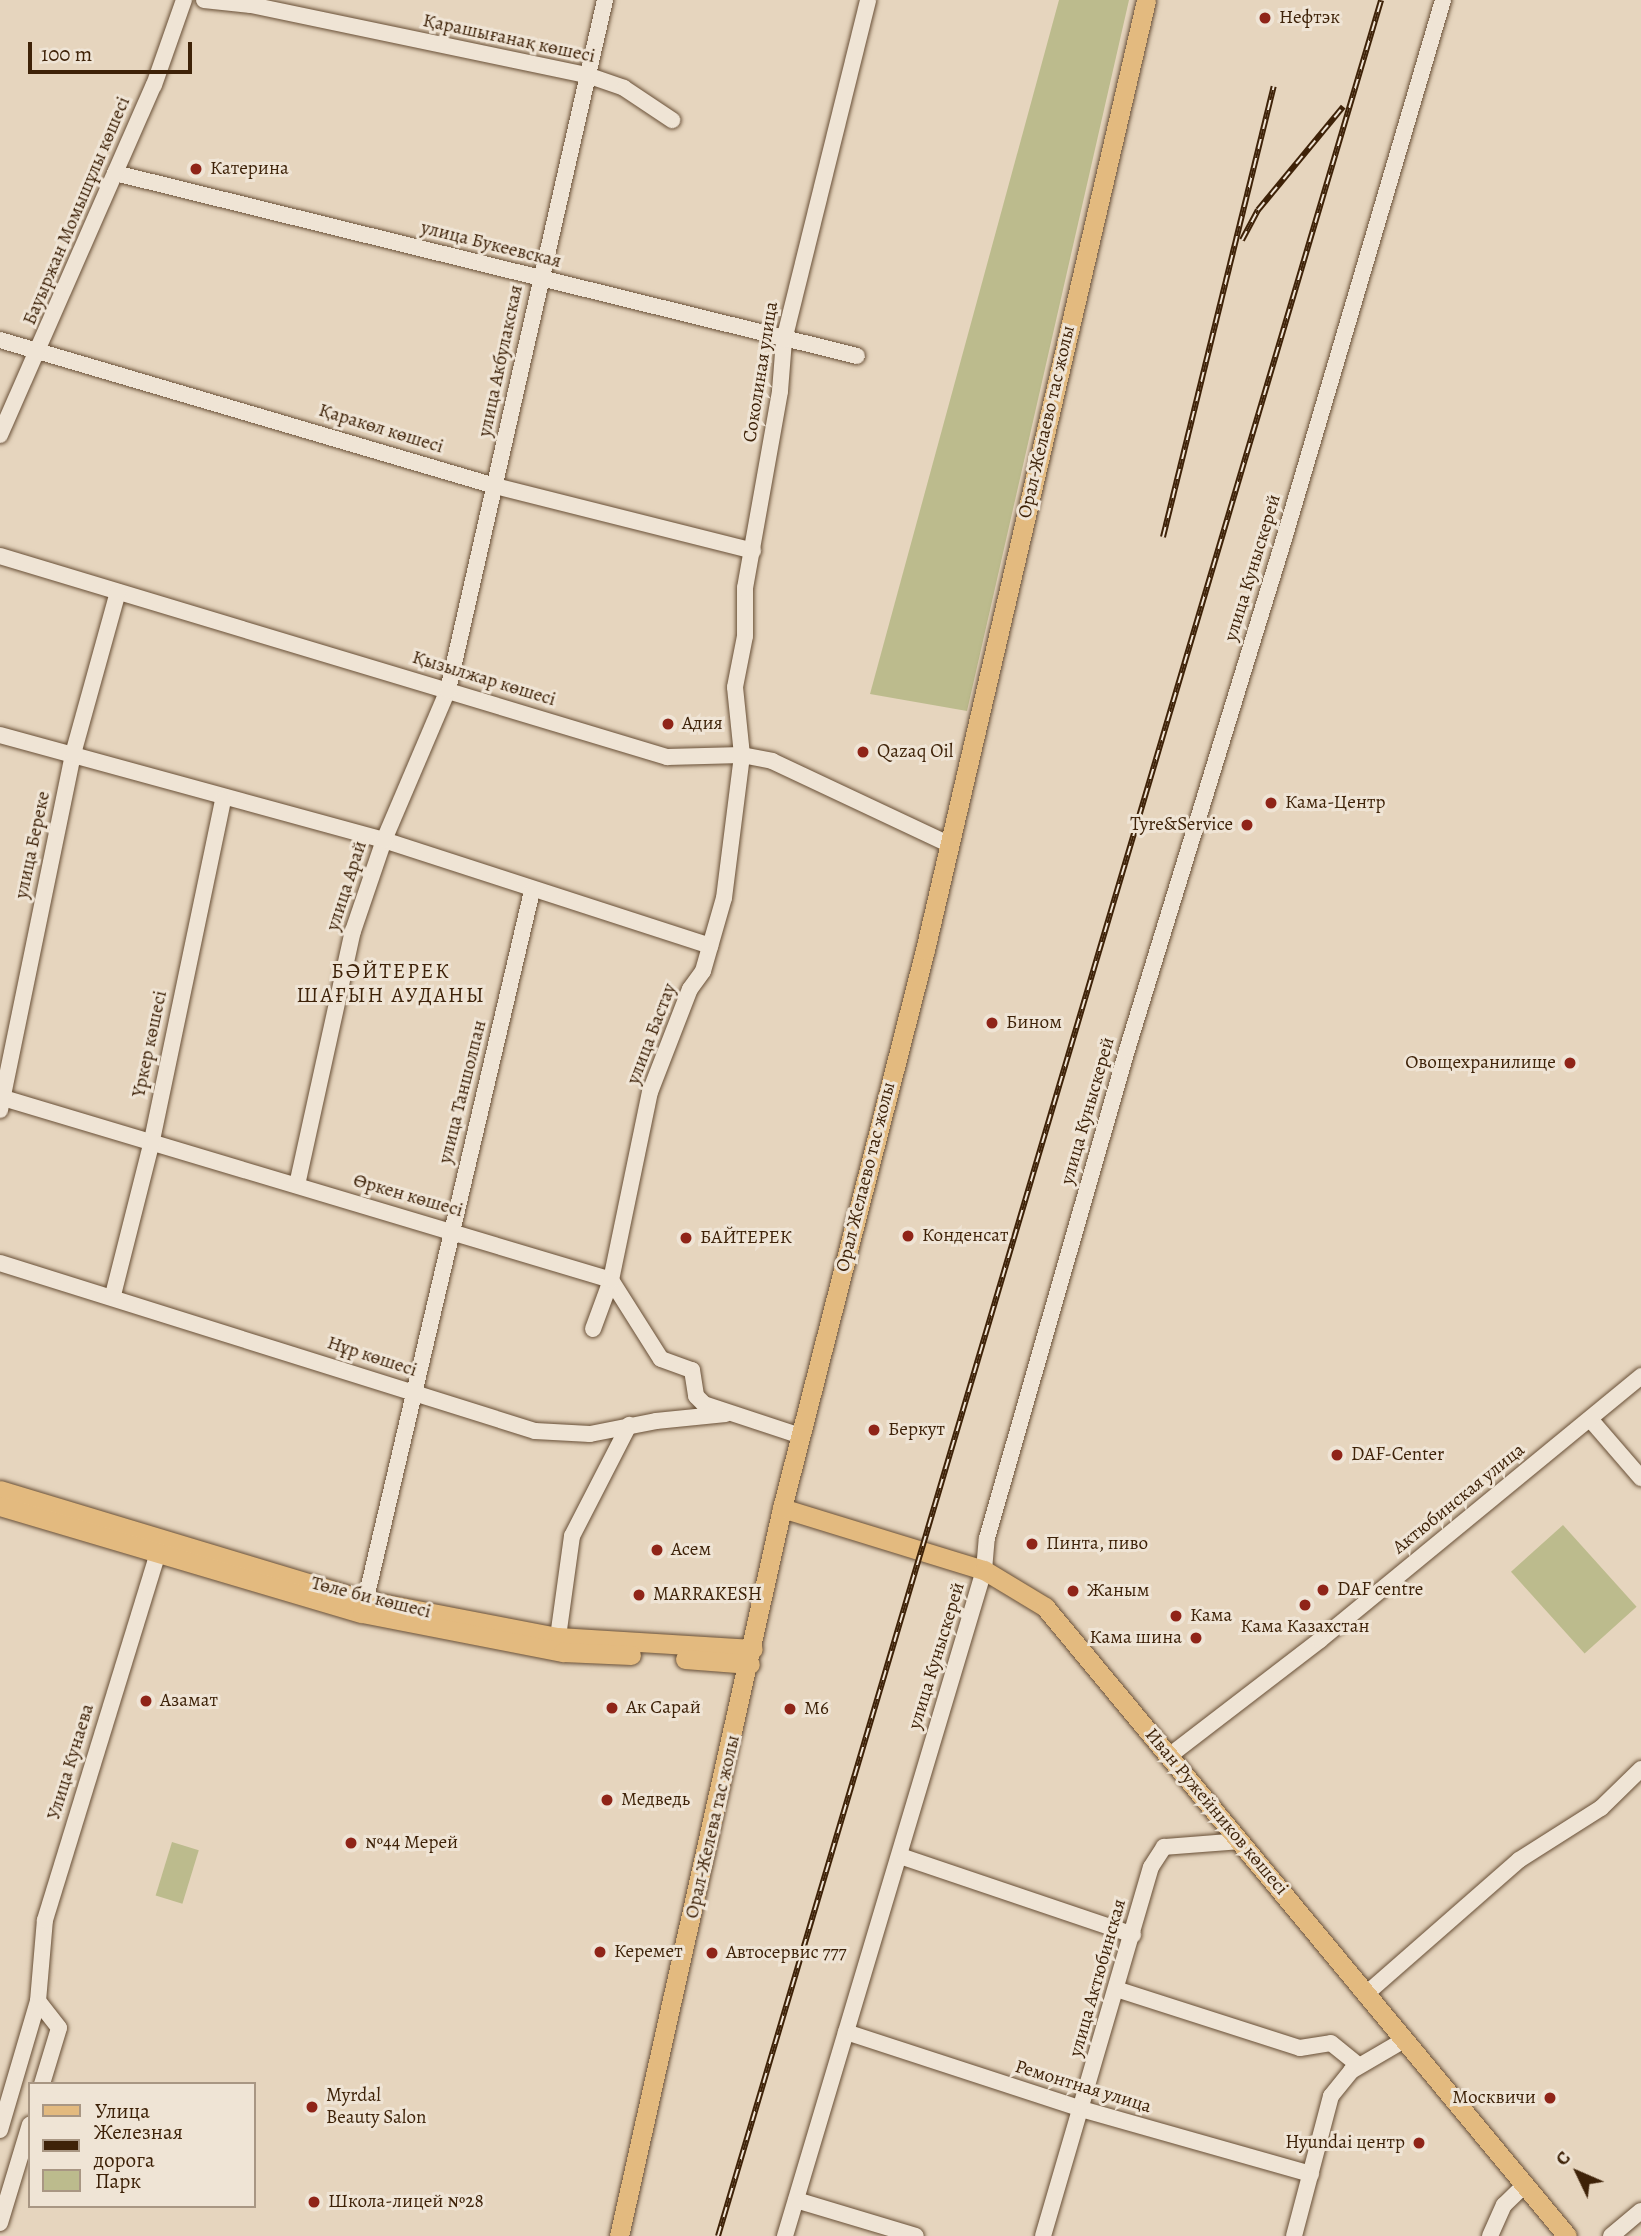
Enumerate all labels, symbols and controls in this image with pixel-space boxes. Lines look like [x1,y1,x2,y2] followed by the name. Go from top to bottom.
[1279,7,1340,29] place label: Нефтэк
[421,10,597,68] street label: Қарашығанақ көшесі
[1257,10,1273,26] marker: Нефтэк
[32,28,196,72] scale bar
[41,40,92,68] text: 100 m
[18,93,136,329] street label: Бауыржан Момышұлы көшесі
[210,158,289,180] place label: Катерина
[188,161,204,177] marker: Катерина
[419,217,563,273] street label: улица Букеевская
[474,283,528,439] street label: улица Акбулакская
[739,300,783,444] street label: Соколиная улица
[1014,323,1080,521] street label: Орал-Желаево тас жолы
[316,399,446,459] street label: Қаракөл көшесі
[1220,492,1286,644] street label: улица Куныскерей
[410,646,558,712] street label: Қызылжар көшесі
[682,713,723,735] place label: Адия
[660,716,676,732] marker: Адия
[877,741,953,763] place label: Qazaq Oil
[855,744,871,760] marker: Qazaq Oil
[11,789,55,901] street label: улица Береке
[1285,792,1385,814] place label: Кама-Центр
[1263,795,1279,811] marker: Кама-Центр
[1130,814,1233,836] place label: Tyre&Service
[1239,817,1255,833] marker: Tyre&Service
[322,838,372,934] street label: улица Арай
[298,958,484,1008] district label: БӘЙТЕРЕК ШАҒЫН АУДАНЫ
[622,980,682,1088] street label: улица Бастау
[128,989,172,1099] street label: Үркер көшесі
[1006,1012,1062,1034] place label: Бином
[984,1015,1000,1031] marker: Бином
[434,1018,492,1166] street label: улица Таншолпан
[1056,1035,1120,1187] street label: улица Куныскерей
[1405,1052,1556,1074] place label: Овощехранилище
[1562,1055,1578,1071] marker: Овощехранилище
[831,1080,901,1274] street label: Орал Желаево тас жолы
[351,1169,465,1223] street label: Өркен көшесі
[922,1225,1009,1247] place label: Конденсат
[700,1227,792,1249] place label: БАЙТЕРЕК
[900,1228,916,1244] marker: Конденсат
[678,1230,694,1246] marker: БАЙТЕРЕК
[324,1332,420,1382] street label: Нұр көшесі
[888,1419,945,1441] place label: Беркут
[866,1422,882,1438] marker: Беркут
[1388,1439,1530,1559] street label: Актюбинская улица
[1351,1444,1444,1466] place label: DAF-Center
[1329,1447,1345,1463] marker: DAF-Center
[1046,1533,1149,1555] place label: Пинта, пиво
[1024,1536,1040,1552] marker: Пинта, пиво
[671,1539,711,1561] place label: Асем
[649,1542,665,1558] marker: Асем
[309,1572,433,1624] street label: Төле би көшесі
[1337,1579,1423,1601] place label: DAF centre
[904,1580,970,1732] street label: улица Куныскерей
[1087,1580,1149,1602] place label: Жаным
[1315,1582,1331,1598] marker: DAF centre
[1065,1583,1081,1599] marker: Жаным
[653,1584,762,1606] place label: MARRAKESH
[631,1587,647,1603] marker: MARRAKESH
[1297,1597,1313,1613] marker: Кама Казахстан
[1190,1605,1232,1627] place label: Кама
[1168,1608,1184,1624] marker: Кама
[1241,1616,1369,1638] place label: Кама Казахстан
[1090,1627,1182,1649] place label: Кама шина
[1188,1630,1204,1646] marker: Кама шина
[160,1690,218,1712] place label: Азамат
[138,1693,154,1709] marker: Азамат
[626,1697,701,1719] place label: Ак Сарай
[804,1698,829,1720] place label: М6
[604,1700,620,1716] marker: Ак Сарай
[43,1701,99,1823] street label: Улица Кунаева
[782,1701,798,1717] marker: М6
[1140,1724,1292,1900] street label: Иван Ружейников көшесі
[681,1733,745,1921] street label: Орал-Желева тас жолы
[621,1789,690,1811] place label: Медведь
[599,1792,615,1808] marker: Медведь
[365,1832,458,1854] place label: №44 Мерей
[343,1835,359,1851] marker: №44 Мерей
[1065,1897,1131,2059] street label: улица Актюбинская
[614,1941,683,1963] place label: Керемет
[726,1942,846,1964] place label: Автосервис 777
[592,1944,608,1960] marker: Керемет
[704,1945,720,1961] marker: Автосервис 777
[1012,2055,1154,2119] street label: Ремонтная улица
[28,2082,256,2208] legend
[326,2085,426,2129] place label: Myrdal Beauty Salon
[1452,2087,1536,2109] place label: Москвичи
[1542,2090,1558,2106] marker: Москвичи
[95,2097,150,2125] text: Улица
[304,2099,320,2115] marker: Myrdal Beauty Salon
[94,2118,183,2174] text: Железная дорога
[1285,2132,1405,2154] place label: Hyundai центр
[1411,2135,1427,2151] marker: Hyundai центр
[1543,2138,1613,2208] north arrow
[1549,2145,1576,2172] text: С
[95,2167,141,2195] text: Парк
[328,2191,484,2213] place label: Школа-лицей №28
[306,2194,322,2210] marker: Школа-лицей №28

